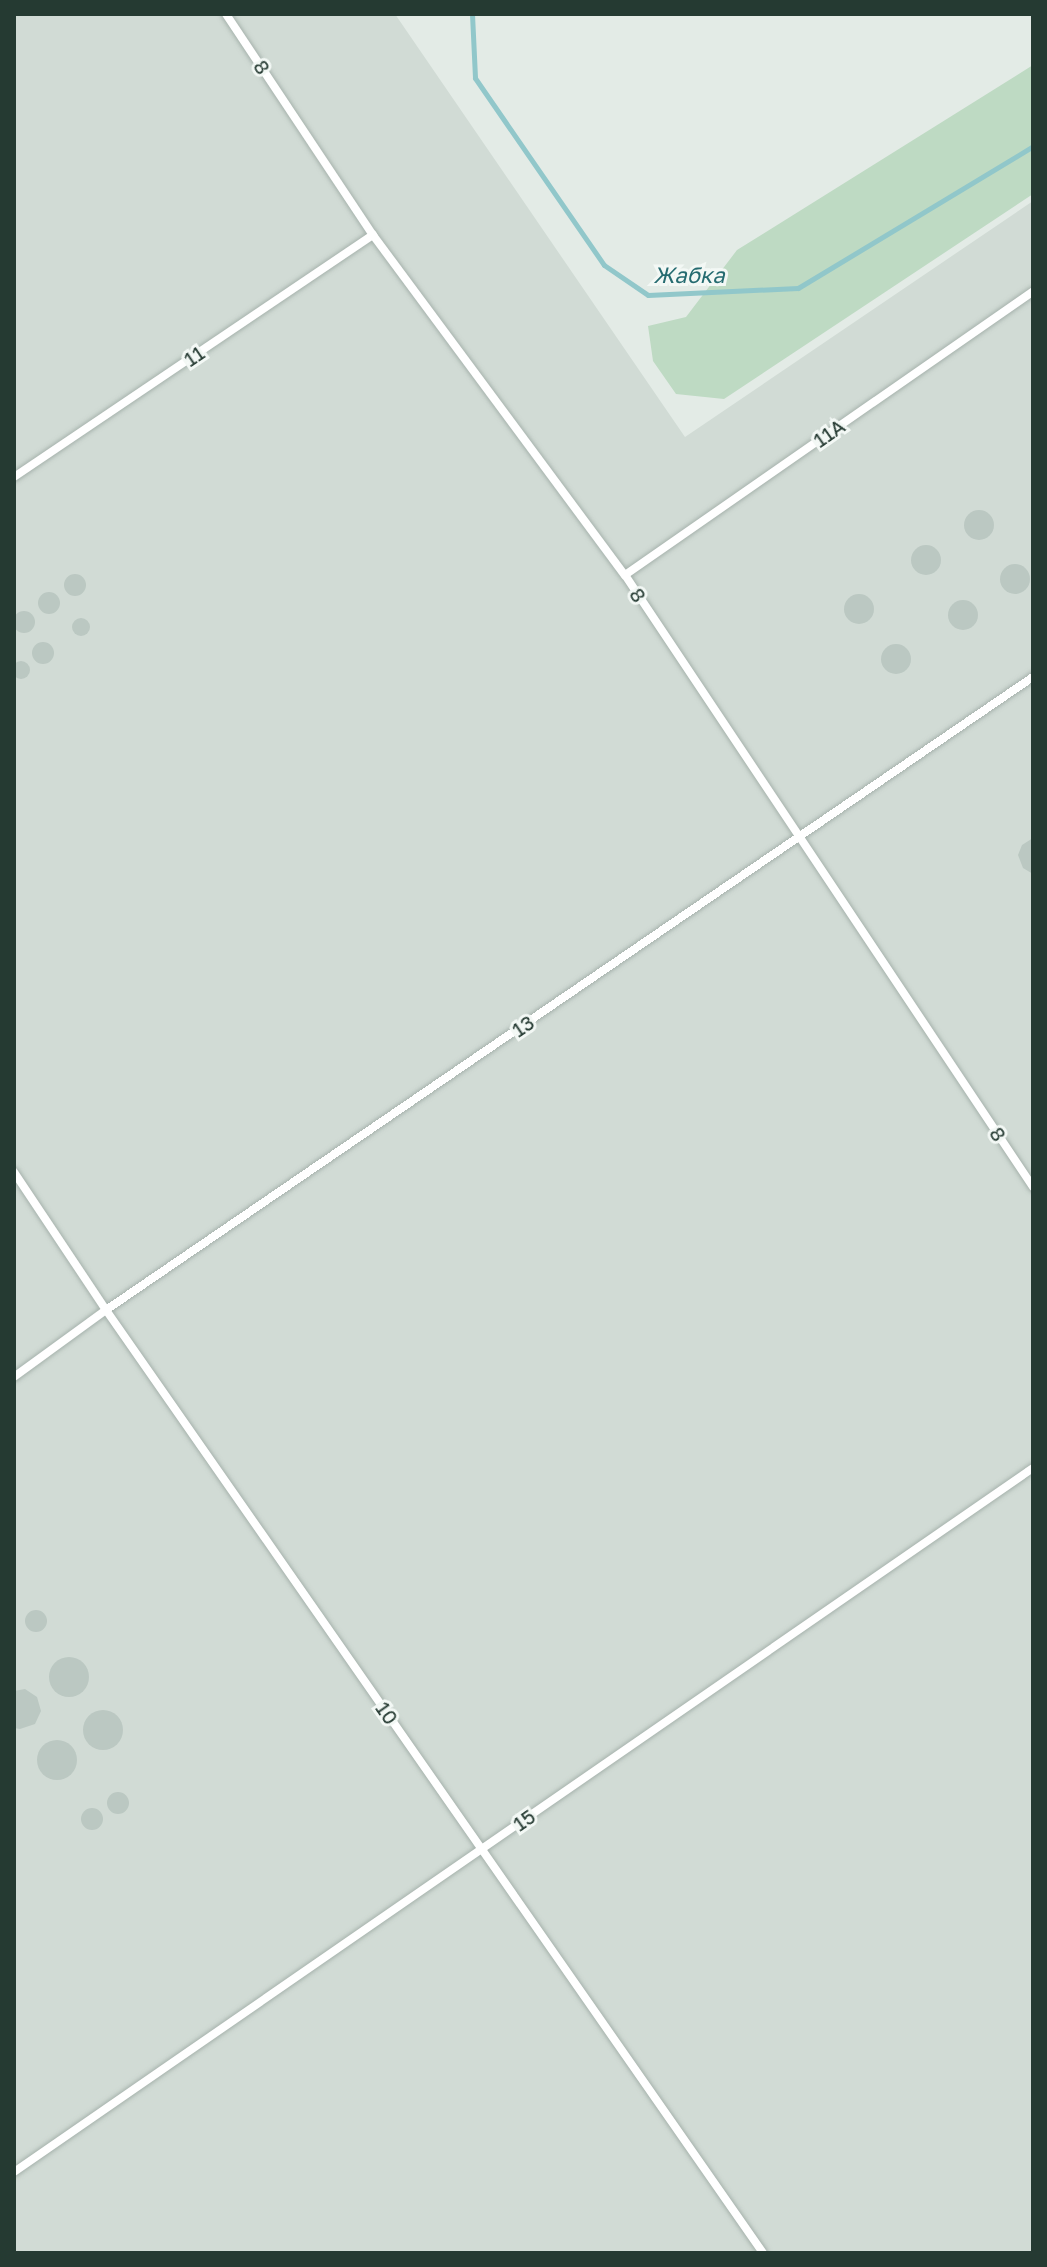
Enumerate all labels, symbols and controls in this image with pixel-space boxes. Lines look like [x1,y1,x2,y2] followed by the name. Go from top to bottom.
[249,55,275,79] street label: 8
[653,262,725,288] water label: Жабка
[179,341,209,371] street label: 11
[809,414,849,452] street label: 11A
[625,583,651,607] street label: 8
[507,1010,539,1042] street label: 13
[985,1122,1011,1146] street label: 8
[371,1697,403,1729] street label: 10
[508,1804,540,1836] street label: 15

